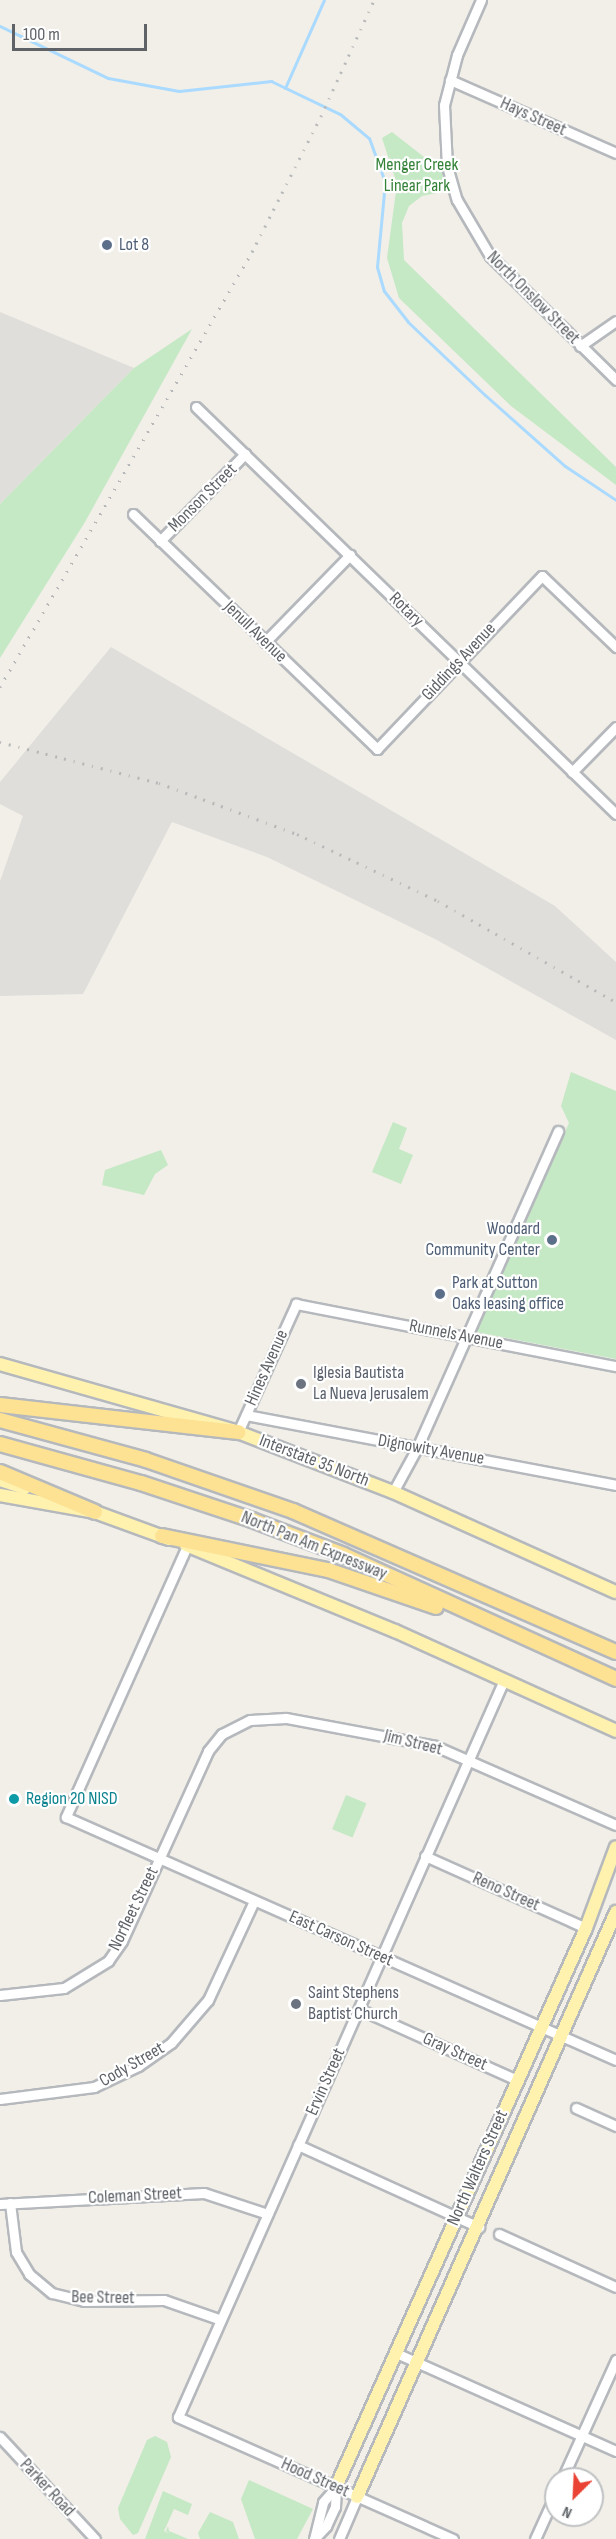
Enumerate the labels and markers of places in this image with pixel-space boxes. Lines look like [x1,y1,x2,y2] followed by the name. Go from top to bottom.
[119,234,149,256] place label: Lot 8
[100,238,114,252] marker: Lot 8
[426,1219,540,1262] place label: Woodard Community Center
[545,1233,559,1247] marker: Woodard Community Center
[452,1273,564,1316] place label: Park at Sutton Oaks leasing office
[433,1287,447,1301] marker: Park at Sutton Oaks leasing office
[313,1363,429,1406] place label: Iglesia Bautista La Nueva Jerusalem
[294,1377,308,1391] marker: Iglesia Bautista La Nueva Jerusalem
[26,1788,118,1810] place label: Region 20 NISD
[7,1792,21,1806] marker: Region 20 NISD
[308,1983,399,2026] place label: Saint Stephens Baptist Church
[289,1997,303,2011] marker: Saint Stephens Baptist Church

